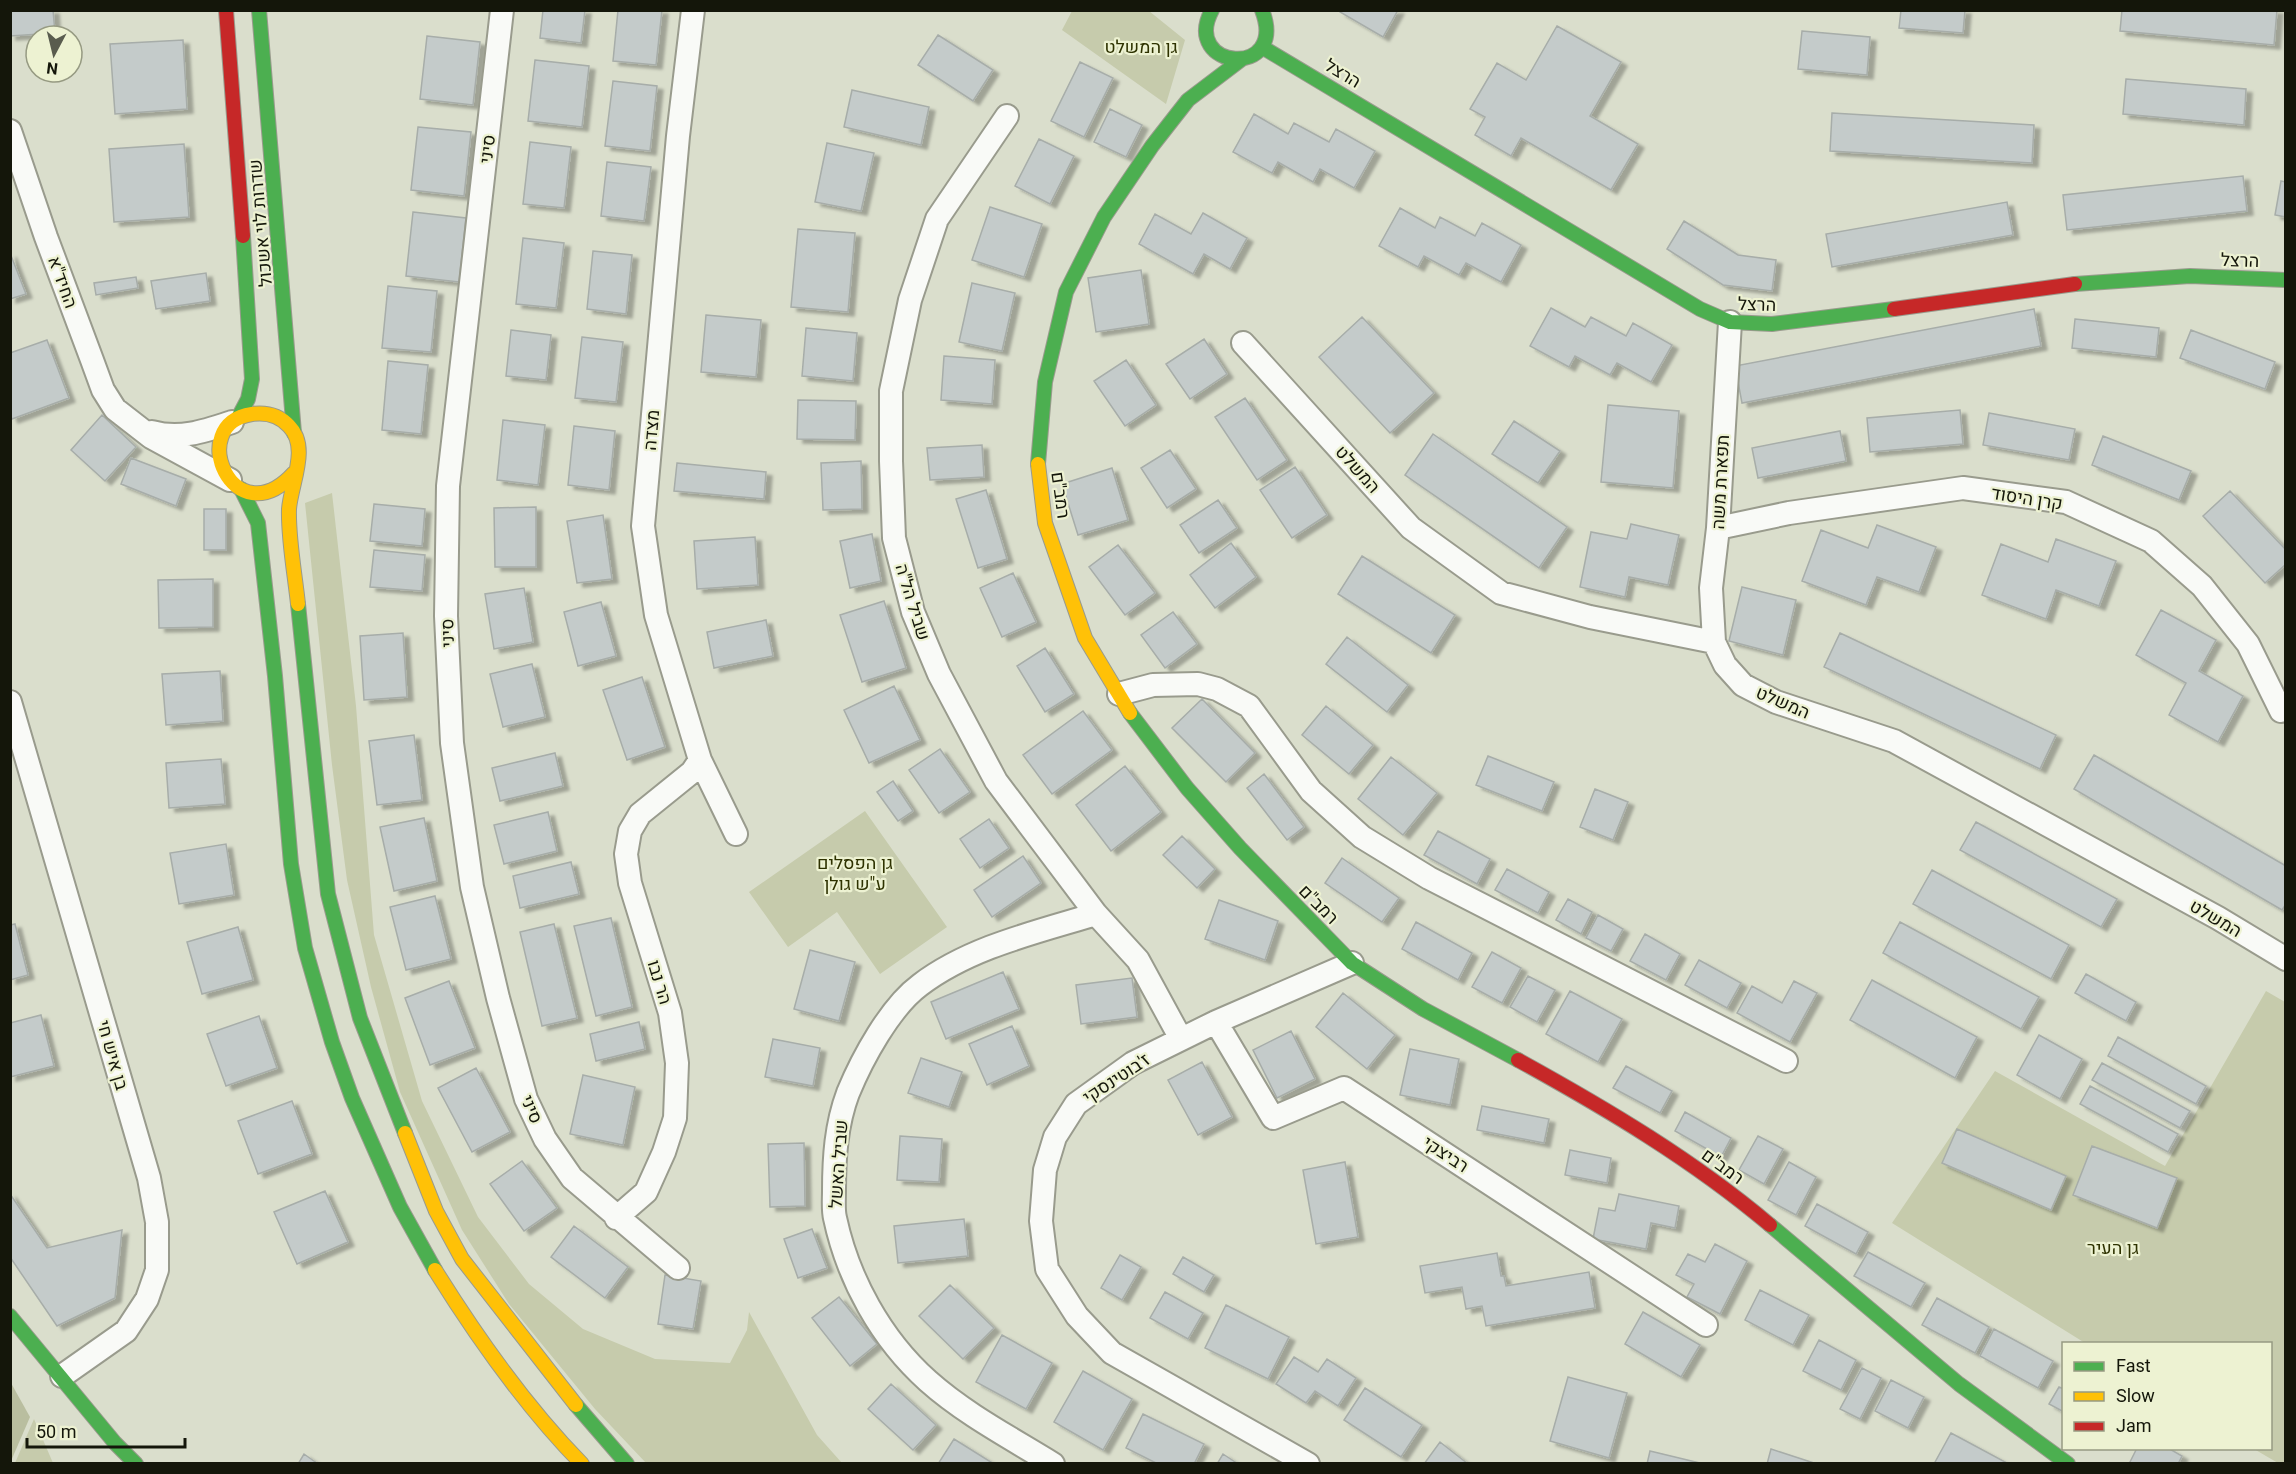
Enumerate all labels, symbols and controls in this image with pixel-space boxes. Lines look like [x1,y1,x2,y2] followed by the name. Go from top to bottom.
[24,24,84,84] north arrow
[1104,36,1178,57] park label: גן המשלט
[1321,54,1365,92] street label: הרצל
[45,58,59,79] text: N
[475,133,499,165] street label: סיני
[244,158,276,288] street label: שדרות לוי אשכול
[2220,249,2260,271] street label: הרצל
[44,253,82,311] street label: החיד"א
[1737,293,1777,315] street label: הרצל
[639,409,663,451] street label: מצדה
[1707,434,1733,530] street label: תפארת משה
[1331,441,1385,497] street label: המשלט
[1047,470,1075,520] street label: רמב"ם
[1990,482,2064,514] street label: קרן היסוד
[891,561,935,643] street label: שביל הל"ה
[436,618,458,648] street label: סיני
[1753,681,1813,723] street label: המשלט
[817,852,893,894] park label: גן הפסלים ע"ש גולן
[1295,880,1343,928] street label: רמב"ם
[2186,895,2246,941] street label: המשלט
[643,957,677,1007] street label: הר נבו
[93,1018,133,1093] street label: בן איש חי
[1079,1049,1153,1107] street label: ז'בוטינסקי
[517,1092,547,1126] street label: סיני
[824,1119,852,1209] street label: שביל האשל
[1419,1132,1473,1176] street label: רביצקי
[1698,1144,1748,1188] street label: רמב"ם
[2087,1237,2139,1258] park label: גן העיר
[2062,1342,2272,1450] legend
[2116,1355,2151,1376] text: Fast
[2116,1385,2155,1406] text: Slow
[27,1411,184,1449] scale bar
[2116,1415,2152,1436] text: Jam
[36,1421,76,1442] text: 50 m

